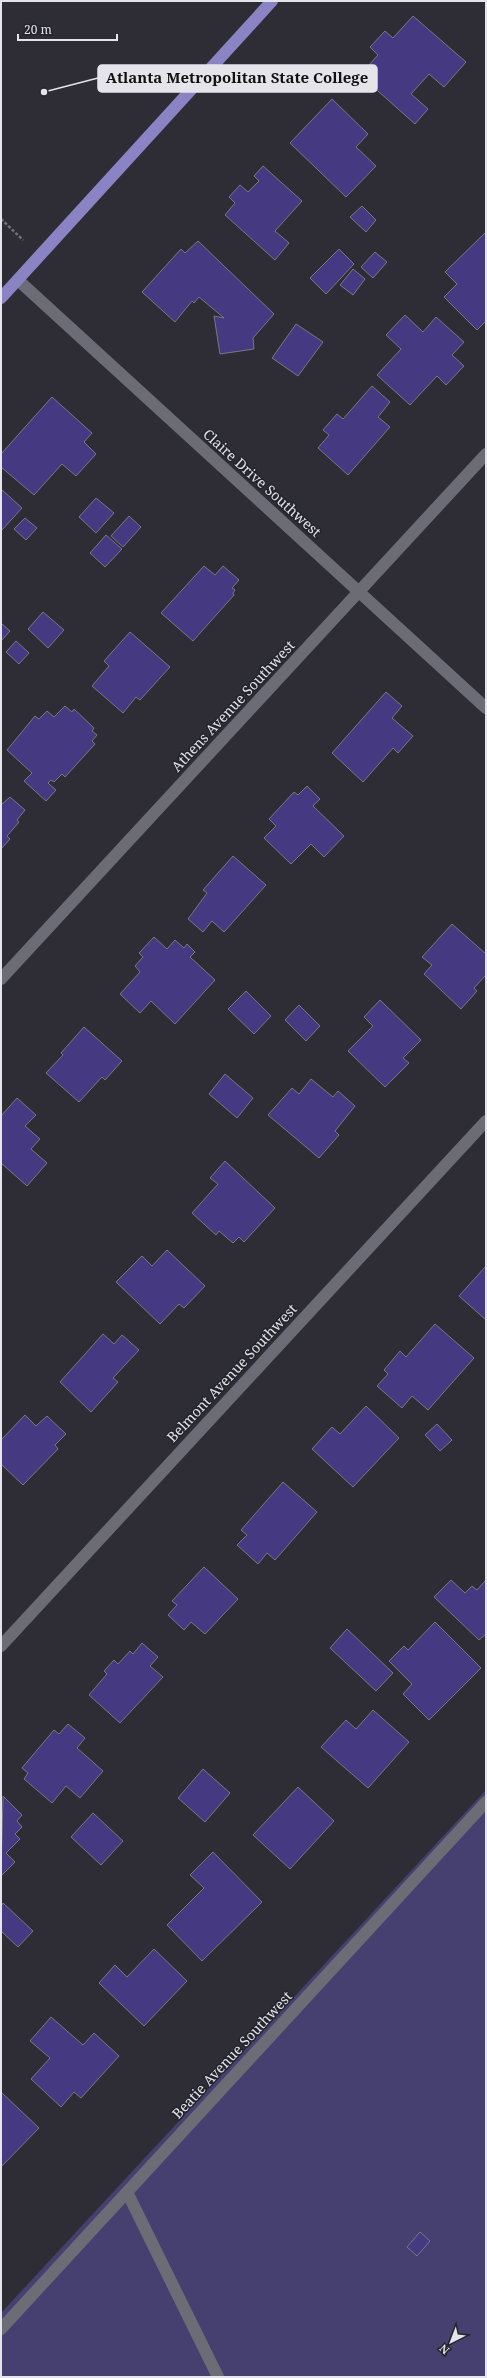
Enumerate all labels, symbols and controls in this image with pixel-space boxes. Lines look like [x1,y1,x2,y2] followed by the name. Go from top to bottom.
[18,16,117,42] scale bar
[24,21,52,38] text: 20 m
[98,65,377,92] callout: Atlanta Metropolitan State College
[106,67,368,87] text: Atlanta Metropolitan State College
[199,424,325,541] street label: Claire Drive Southwest
[167,636,299,775] street label: Athens Avenue Southwest
[162,1299,301,1446] street label: Belmont Avenue Southwest
[167,1987,296,2123] street label: Beatie Avenue Southwest
[431,2322,471,2362] north arrow
[435,2341,452,2358] text: N

